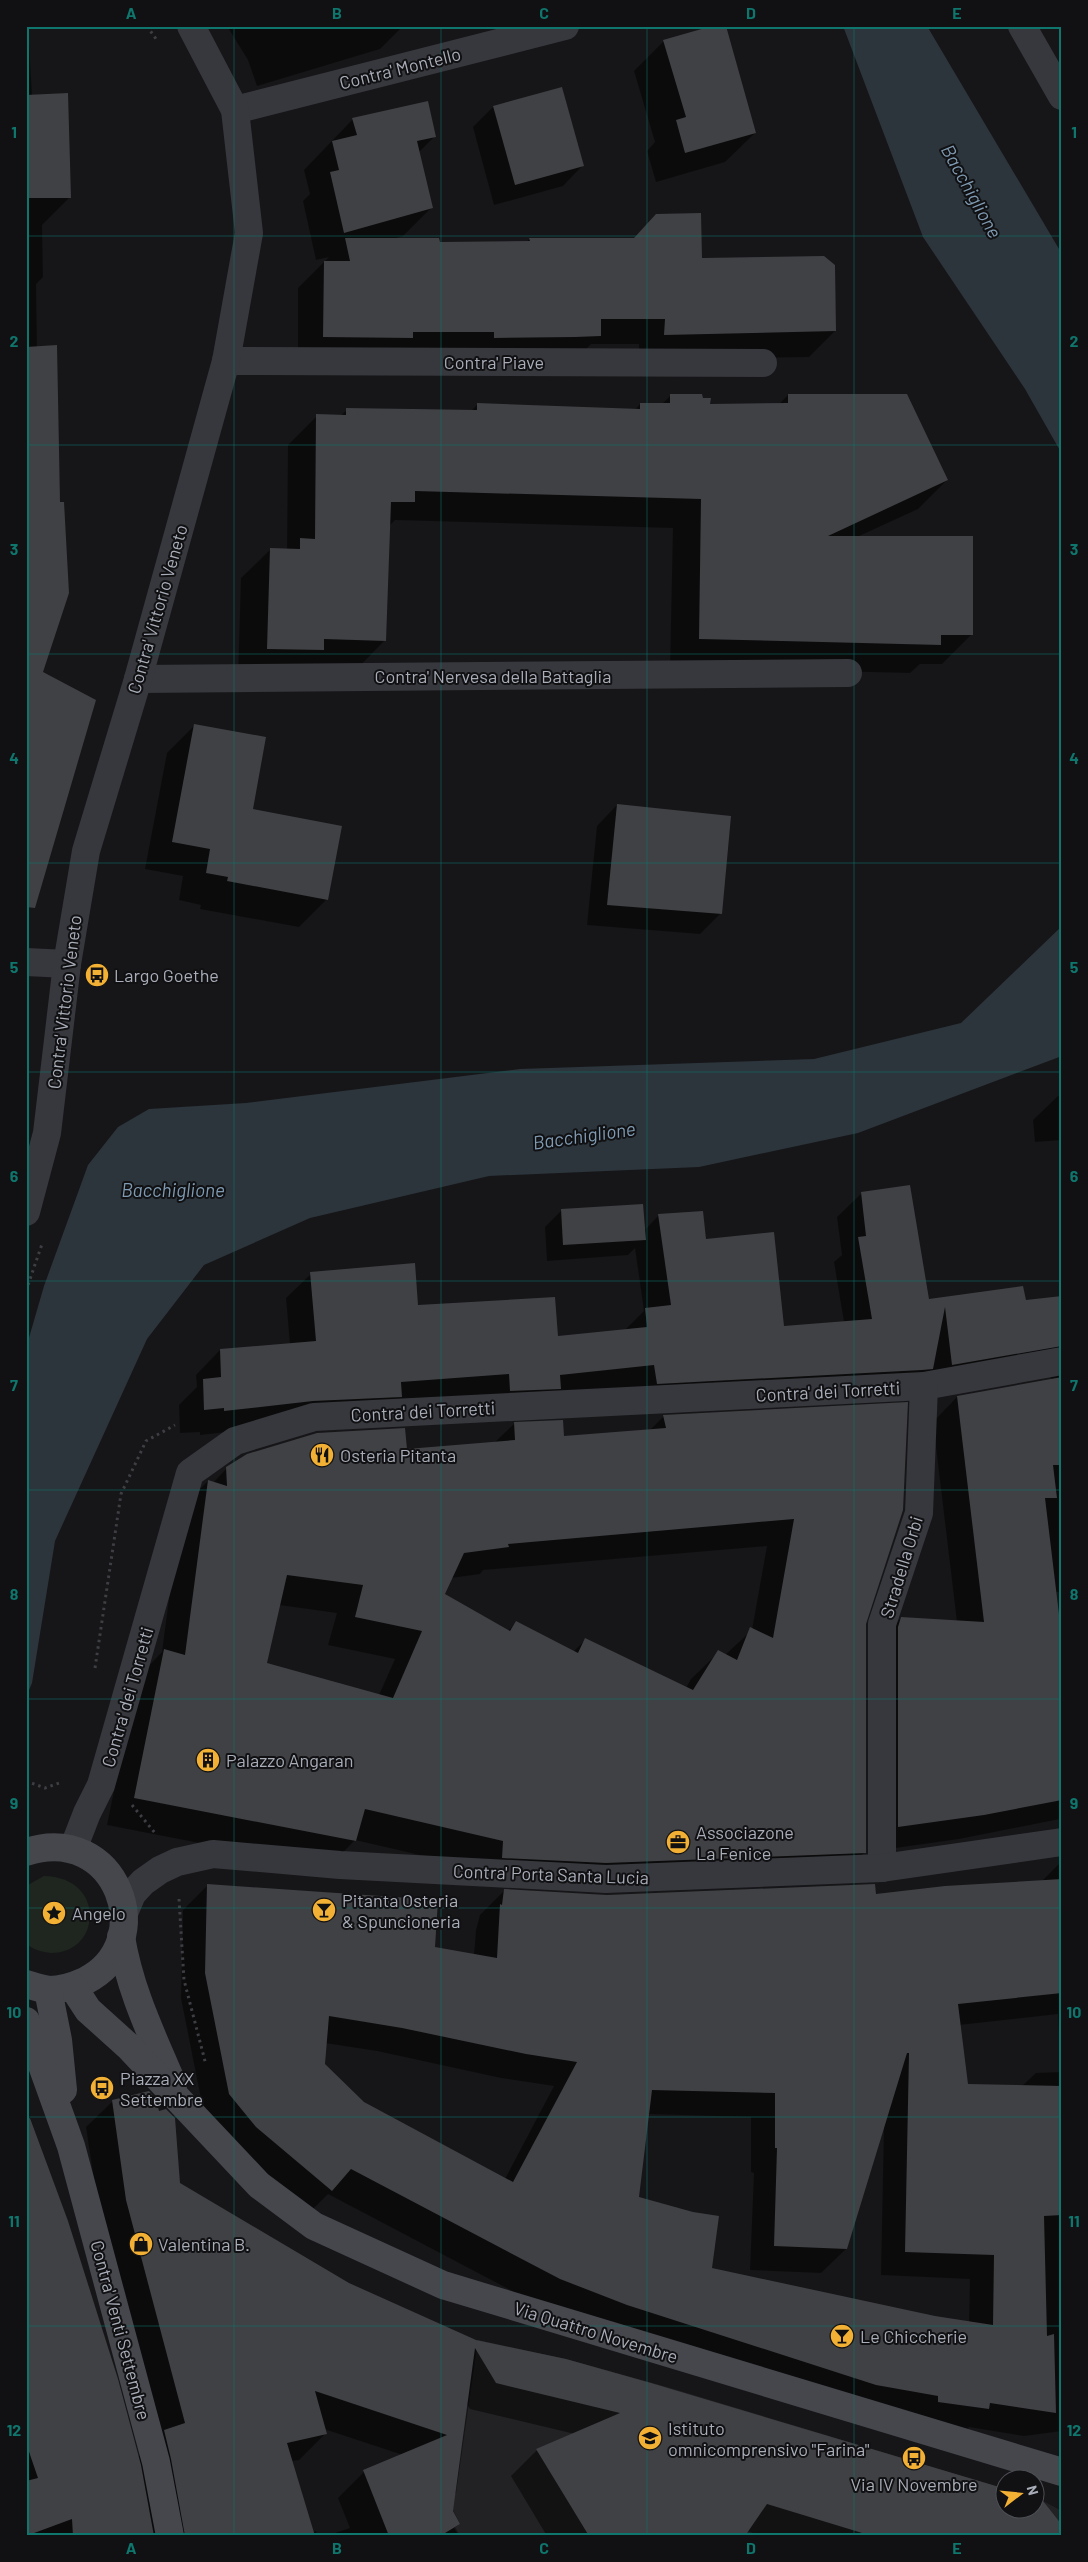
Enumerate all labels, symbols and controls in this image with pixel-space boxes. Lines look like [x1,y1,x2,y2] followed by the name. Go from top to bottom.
[126,3,137,22] text: A
[332,3,342,22] text: B
[539,3,549,22] text: C
[746,3,756,22] text: D
[952,3,962,22] text: E
[337,42,463,94] street label: Contra' Montello
[11,122,17,141] text: 1
[1071,122,1077,141] text: 1
[937,140,1007,242] water label: Bacchiglione
[10,331,19,350] text: 2
[1070,331,1079,350] text: 2
[444,351,544,373] street label: Contra' Piave
[122,522,192,696] street label: Contra' Vittorio Veneto
[10,539,18,558] text: 3
[1070,539,1078,558] text: 3
[375,665,611,687] street label: Contra' Nervesa della Battaglia
[9,748,19,767] text: 4
[1069,748,1079,767] text: 4
[42,914,86,1090] street label: Contra' Vittorio Veneto
[10,957,19,976] text: 5
[1070,957,1079,976] text: 5
[84,962,110,988] bus stop icon: Largo Goethe
[114,964,219,986] place label: Largo Goethe
[531,1116,637,1154] water label: Bacchiglione
[10,1166,19,1185] text: 6
[1070,1166,1079,1185] text: 6
[121,1178,225,1201] water label: Bacchiglione
[10,1375,18,1394] text: 7
[1070,1375,1078,1394] text: 7
[755,1376,901,1406] street label: Contra' dei Torretti
[350,1396,496,1426] street label: Contra' dei Torretti
[309,1442,335,1468] restaurant icon: Osteria Pitanta
[340,1444,456,1466] place label: Osteria Pitanta
[875,1513,927,1621] street label: Stradella Orbi
[10,1584,19,1603] text: 8
[1070,1584,1079,1603] text: 8
[96,1624,158,1770] street label: Contra' dei Torretti
[195,1747,221,1773] building icon: Palazzo Angaran
[226,1749,353,1771] place label: Palazzo Angaran
[10,1793,18,1812] text: 9
[1070,1793,1078,1812] text: 9
[696,1821,794,1864] place label: Associazone La Fenice
[665,1829,691,1855] office icon: Associazone La Fenice
[453,1860,649,1888] street label: Contra' Porta Santa Lucia
[342,1889,460,1932] place label: Pitanta Osteria & Spuncioneria
[311,1897,337,1923] bar icon: Pitanta Osteria & Spuncioneria
[41,1900,67,1926] place icon: Angelo
[72,1902,126,1924] place label: Angelo
[7,2002,21,2021] text: 10
[1067,2002,1081,2021] text: 10
[120,2067,203,2110] place label: Piazza XX Settembre
[89,2075,115,2101] bus stop icon: Piazza XX Settembre
[8,2211,20,2230] text: 11
[1068,2211,1080,2230] text: 11
[128,2231,154,2257] shop icon: Valentina B.
[158,2233,250,2255] place label: Valentina B.
[86,2238,156,2422] street label: Contra' Venti Settembre
[511,2297,681,2367] street label: Via Quattro Novembre
[829,2323,855,2349] bar icon: Le Chiccherie
[860,2325,967,2347] place label: Le Chiccherie
[668,2417,870,2460] place label: Istituto omnicomprensivo "Farina"
[7,2420,21,2439] text: 12
[1067,2420,1081,2439] text: 12
[637,2425,663,2451] school or university icon: Istituto omnicomprensivo "Farina"
[901,2445,927,2471] bus stop icon: Via IV Novembre
[996,2470,1046,2520] north arrow
[850,2473,978,2495] place label: Via IV Novembre
[1024,2483,1042,2497] text: N
[126,2538,137,2557] text: A
[332,2538,342,2557] text: B
[539,2538,549,2557] text: C
[746,2538,756,2557] text: D
[952,2538,962,2557] text: E

